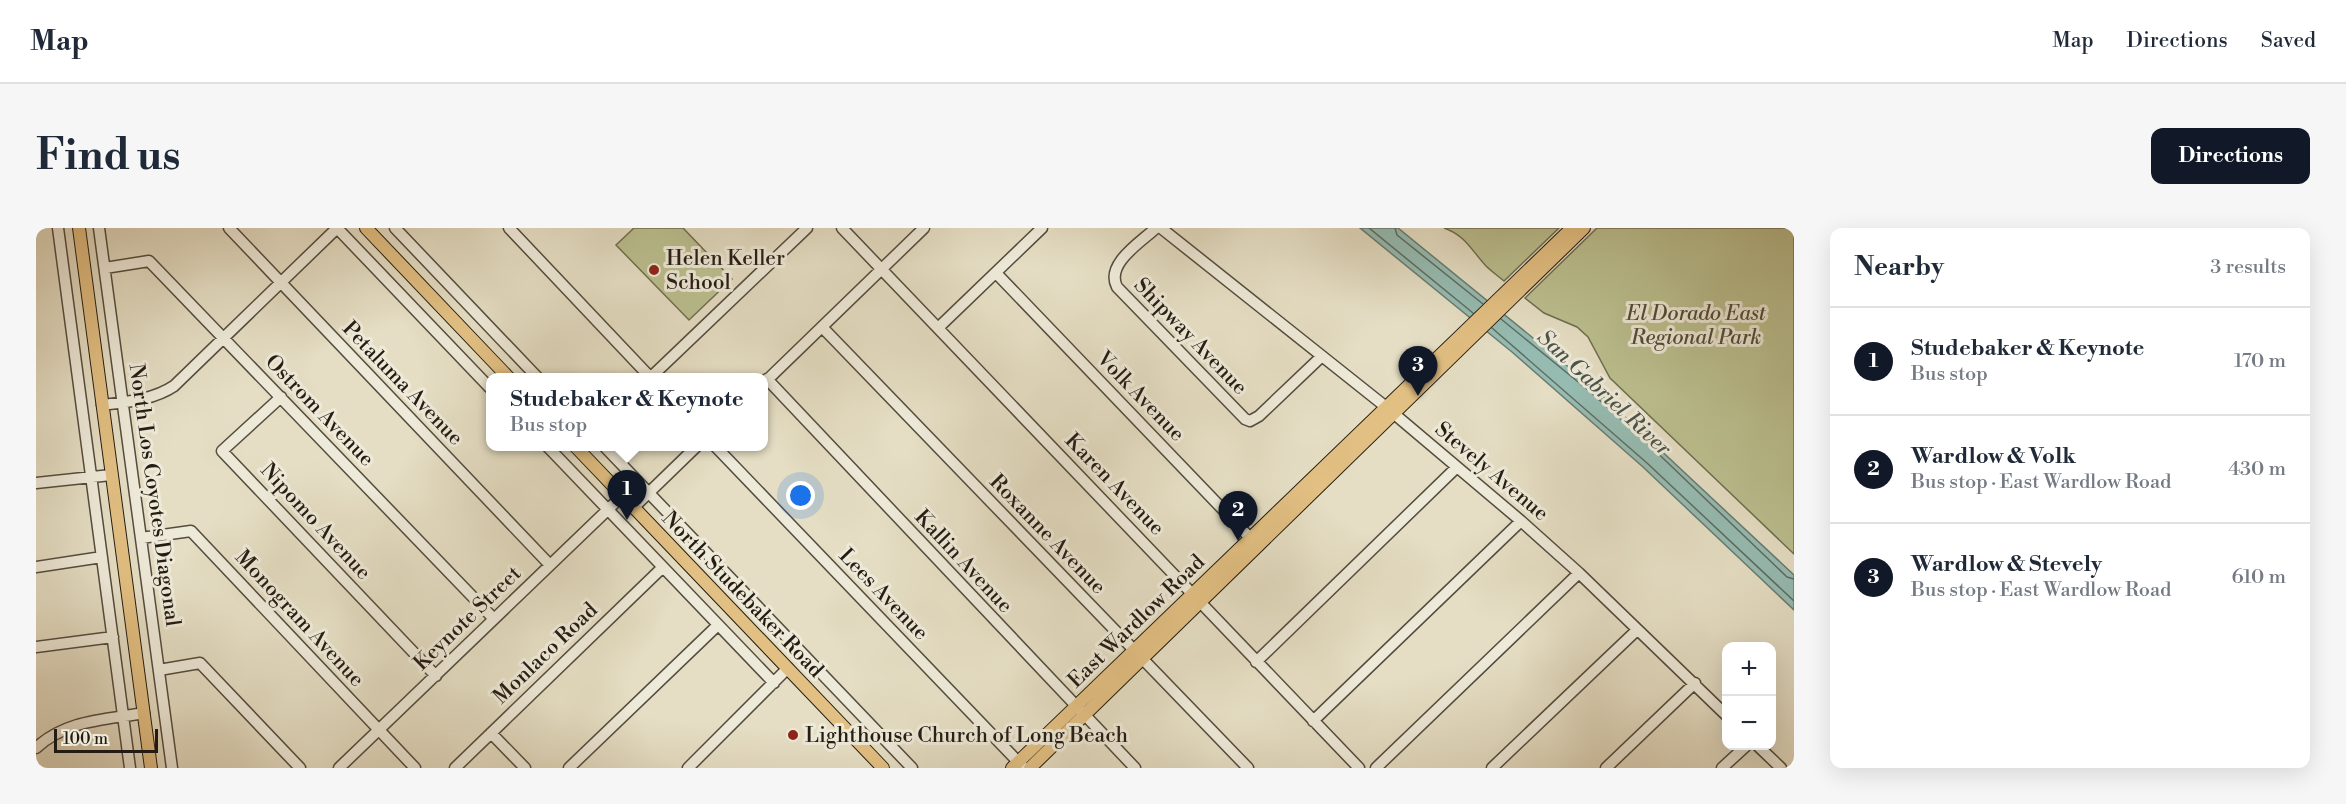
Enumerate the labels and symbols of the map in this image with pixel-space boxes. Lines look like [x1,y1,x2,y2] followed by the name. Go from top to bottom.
[666,246,785,296] place label: Helen Keller School
[647,263,661,277] marker: Helen Keller School
[1128,273,1253,400] street label: Shipway Avenue
[1625,301,1767,351] park label: El Dorado East Regional Park
[336,316,468,451] street label: Petaluma Avenue
[1531,324,1677,462] water label: San Gabriel River
[1090,345,1190,447] street label: Volk Avenue
[1398,346,1438,396] pin: 3
[259,349,379,472] street label: Ostrom Avenue
[123,362,185,628] street label: North Los Coyotes Diagonal
[1429,417,1554,527] street label: Stevely Avenue
[1059,428,1170,541] street label: Karen Avenue
[255,458,376,585] street label: Nipomo Avenue
[984,469,1111,600] street label: Roxanne Avenue
[608,470,646,520] pin: 1
[786,481,815,510] your location
[1218,492,1258,541] pin: 2
[909,504,1018,619] street label: Kallin Avenue
[656,506,829,683] street label: North Studebaker Road
[833,543,934,646] street label: Lees Avenue
[229,545,369,693] street label: Monogram Avenue
[1063,550,1211,694] street label: East Wardlow Road
[409,561,527,676] street label: Keynote Street
[488,597,603,710] street label: Monlaco Road
[805,723,1129,749] place label: Lighthouse Church of Long Beach
[54,726,158,754] scale bar
[786,728,800,742] marker: Lighthouse Church of Long Beach

